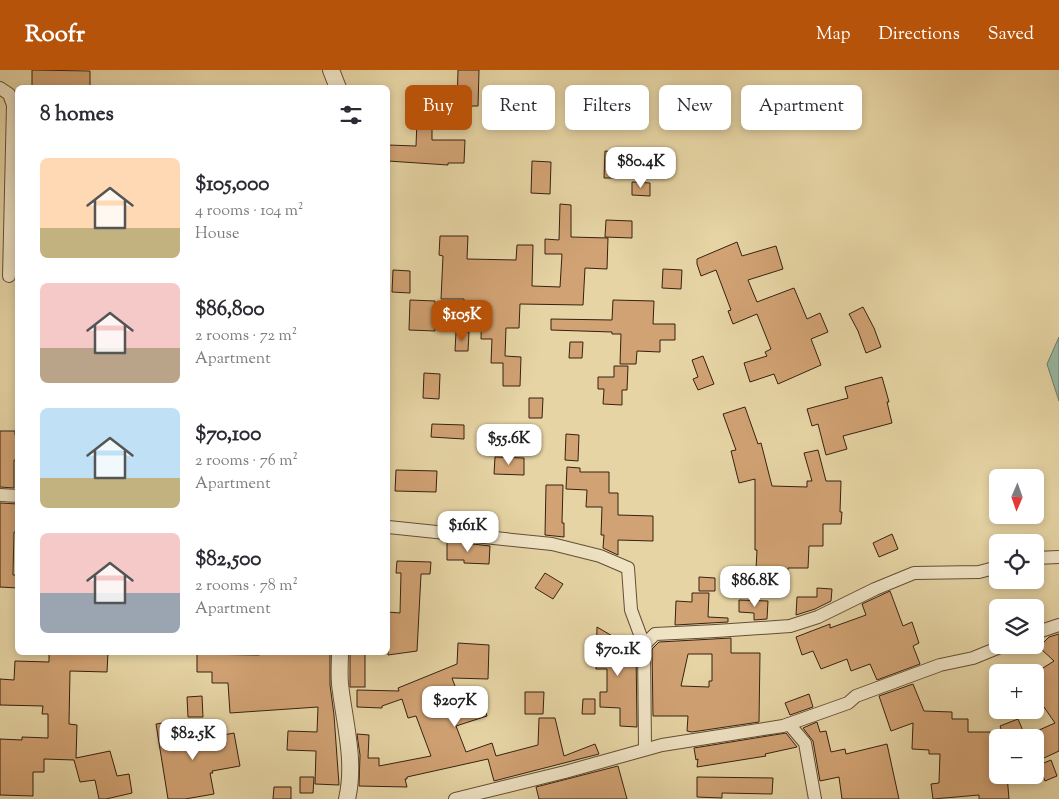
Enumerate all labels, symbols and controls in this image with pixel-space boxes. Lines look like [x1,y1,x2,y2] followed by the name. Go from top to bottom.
[25,18,85,52] text: Roofr
[816,22,851,48] text: Map
[879,22,960,48] text: Directions
[988,22,1034,48] text: Saved
[405,85,472,130] chip: Buy
[482,85,555,130] chip: Rent
[565,85,649,130] chip: Filters
[659,85,731,130] chip: New
[741,85,862,130] chip: Apartment
[40,100,114,130] text: 8 homes
[337,101,365,129] icon: filters
[600,146,682,189] pin: $80.4K
[617,151,665,174] text: $80.4K
[195,170,269,200] text: $105,000
[80,178,140,238] icon: home
[195,200,303,223] text: 4 rooms · 104 m²
[195,223,239,246] text: House
[195,295,265,325] text: $86,800
[427,300,497,342] pin: $105K
[80,303,140,363] icon: home
[442,304,482,327] text: $105K
[195,325,297,348] text: 2 rooms · 72 m²
[195,348,271,371] text: Apartment
[195,420,261,450] text: $70,100
[468,424,550,466] pin: $55.6K
[80,428,140,488] icon: home
[488,428,530,451] text: $55.6K
[195,450,298,473] text: 2 rooms · 76 m²
[989,469,1044,524] north arrow
[989,469,1044,784] map controls
[195,473,271,496] text: Apartment
[433,510,503,553] pin: $161K
[449,515,487,538] text: $161K
[989,534,1044,589] button: locate
[195,545,261,575] text: $82,500
[80,553,140,613] icon: home
[714,566,796,608] pin: $86.8K
[731,570,779,593] text: $86.8K
[195,575,298,598] text: 2 rooms · 78 m²
[195,598,271,621] text: Apartment
[989,599,1044,654] button: layers
[577,634,659,677] pin: $70.1K
[595,639,641,662] text: $70.1K
[989,664,1044,719] button: +
[420,686,490,728] pin: $207K
[433,690,477,713] text: $207K
[152,718,234,761] pin: $82.5K
[171,723,215,746] text: $82.5K
[989,729,1044,784] button: −

